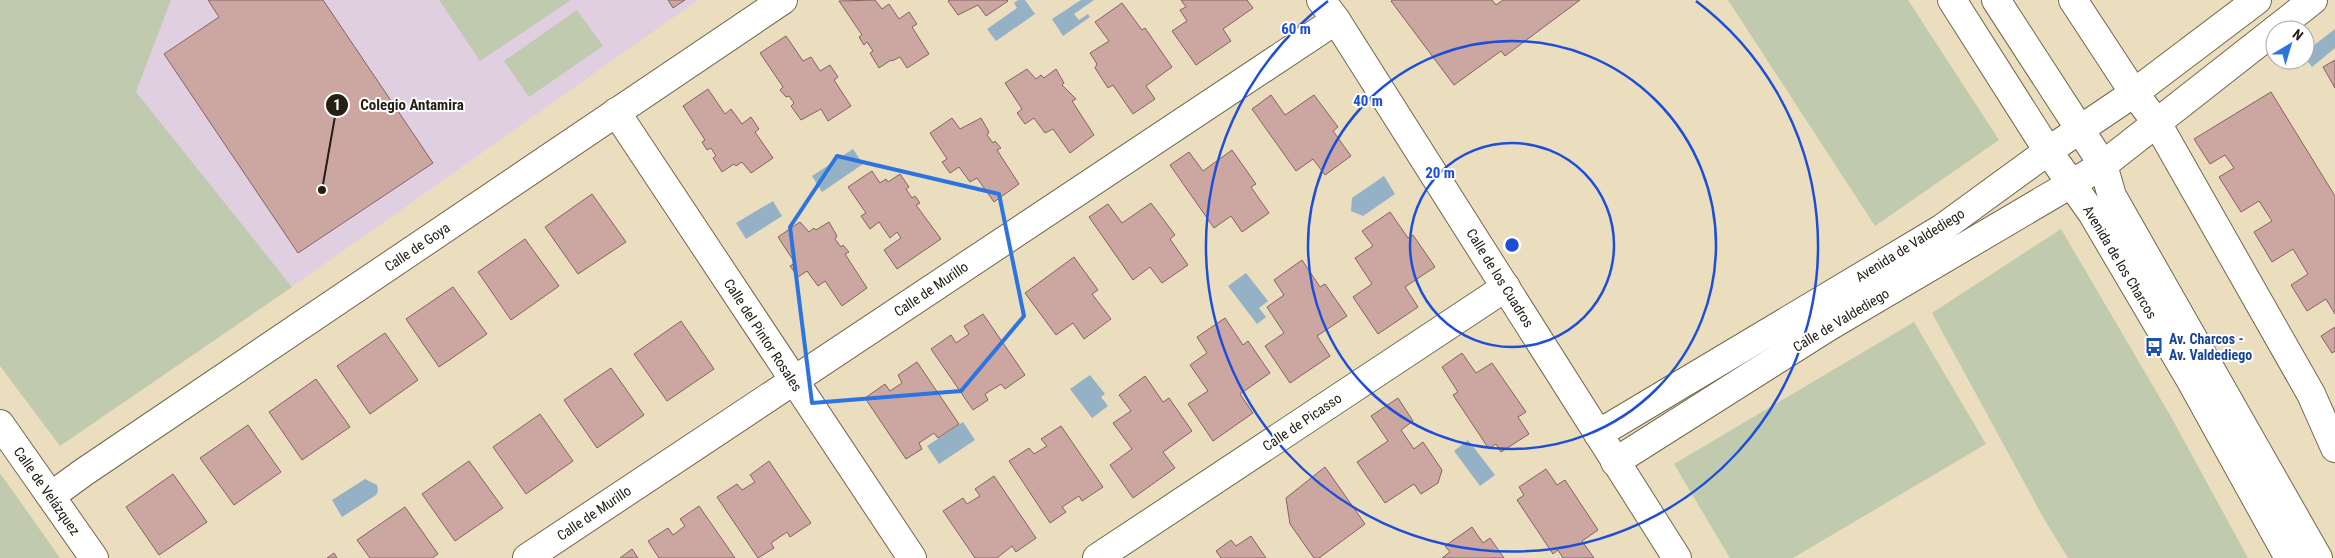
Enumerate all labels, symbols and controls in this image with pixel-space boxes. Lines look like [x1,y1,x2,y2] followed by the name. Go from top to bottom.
[1281,20,1311,38] text: 60 m
[2265,20,2315,70] north arrow
[2290,26,2306,44] text: N
[325,90,474,120] callout: Colegio Antamira
[1353,92,1383,110] text: 40 m
[333,96,341,114] text: 1
[360,96,464,114] text: Colegio Antamira
[1425,164,1455,182] text: 20 m
[2080,203,2160,321] street label: Avenida de los Charcos
[1853,205,1967,285] street label: Avenida de Valdediego
[381,219,453,275] street label: Calle de Goya
[1463,226,1537,330] street label: Calle de los Cuadros
[1503,236,1521,254] centre of rings
[891,258,971,320] street label: Calle de Murillo
[721,276,805,394] street label: Calle del Pintor Rosales
[1790,285,1892,355] street label: Calle de Valdediego
[2169,331,2252,363] place label: Av. Charcos - Av. Valdediego
[2143,336,2165,358] bus stop icon: Av. Charcos - Av. Valdediego
[1260,390,1344,454] street label: Calle de Picasso
[11,444,83,538] street label: Calle de Velázquez
[554,482,634,544] street label: Calle de Murillo

